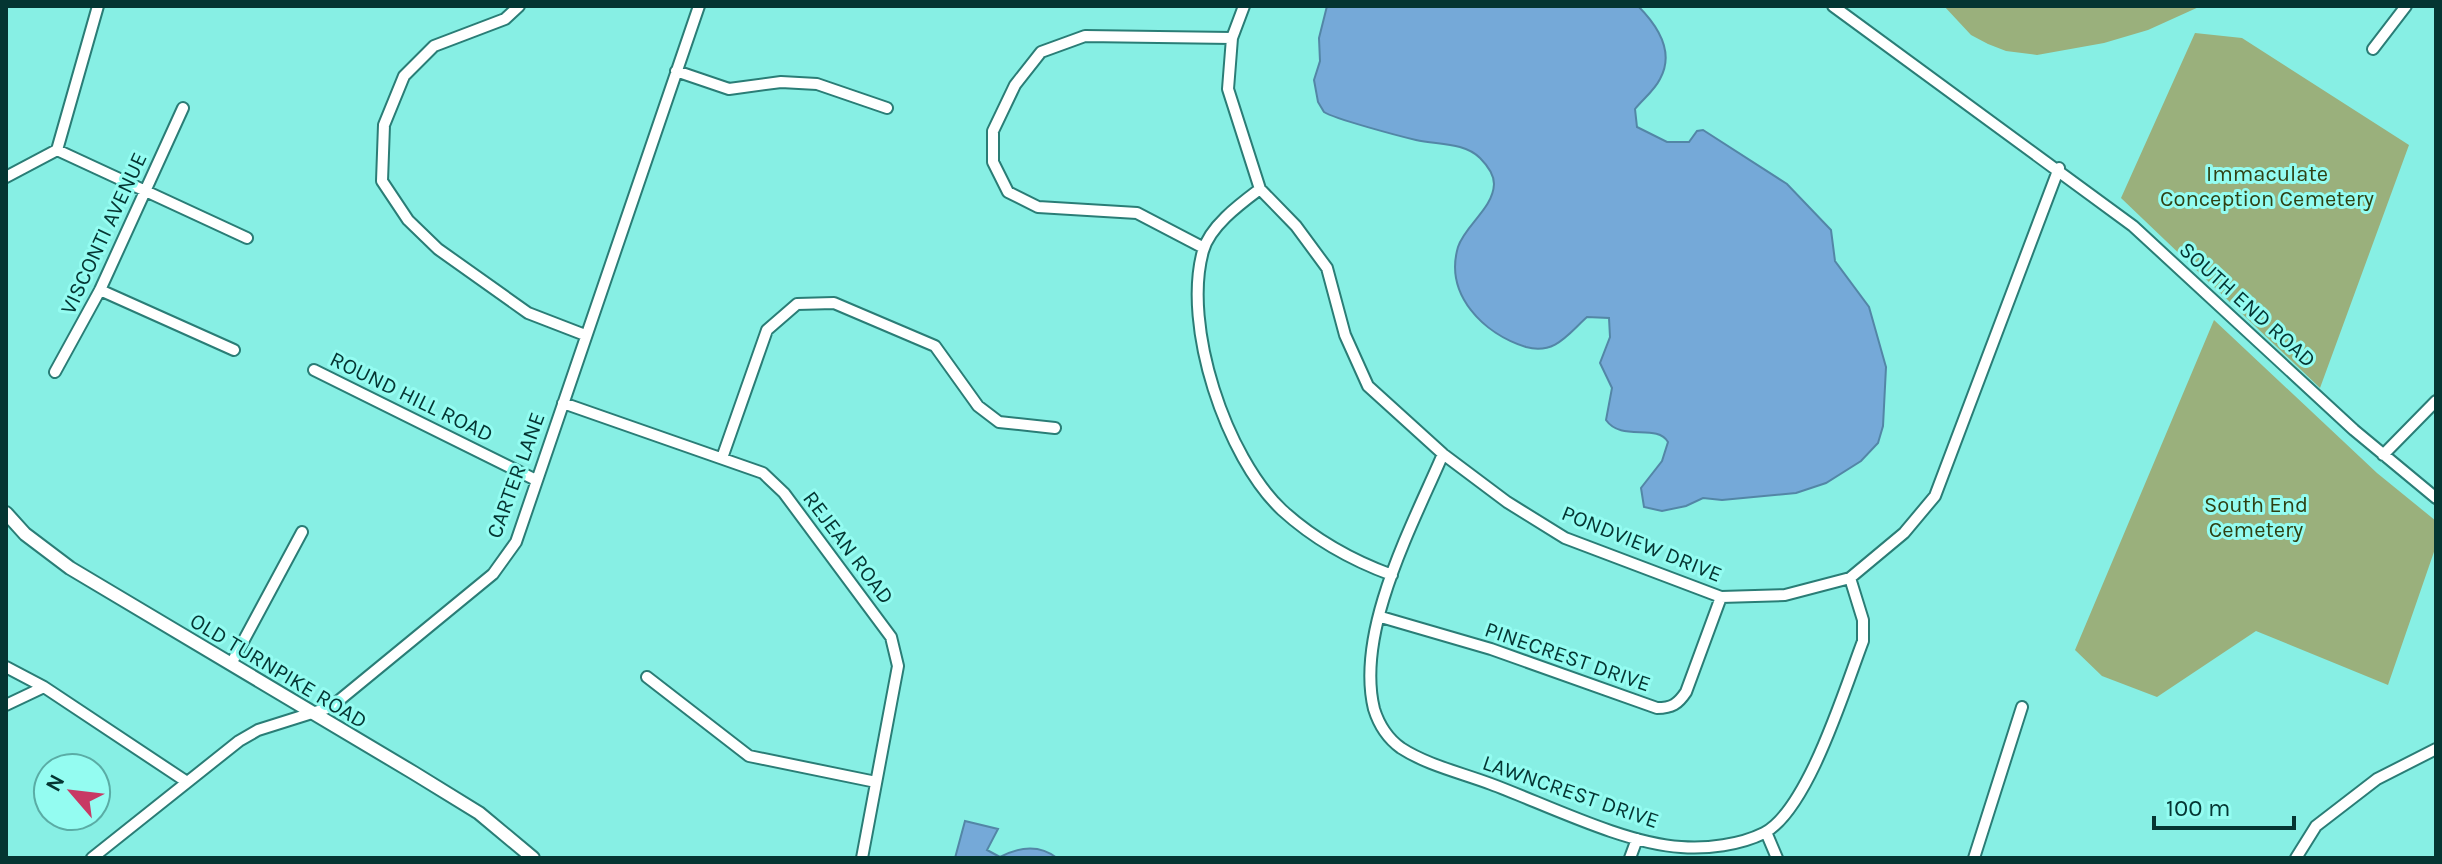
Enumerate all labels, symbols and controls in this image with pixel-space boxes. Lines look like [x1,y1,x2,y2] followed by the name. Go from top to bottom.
[55,148,153,318] street label: VISCONTI AVENUE
[2160,161,2374,212] park label: Immaculate Conception Cemetery
[2174,237,2321,373] street label: SOUTH END ROAD
[326,346,497,448] street label: ROUND HILL ROAD
[481,409,551,542] street label: CARTER LANE
[797,486,899,609] street label: REJEAN ROAD
[2204,492,2308,543] park label: South End Cemetery
[1558,500,1726,588] street label: PONDVIEW DRIVE
[185,608,372,734] street label: OLD TURNPIKE ROAD
[1481,616,1654,697] street label: PINECREST DRIVE
[1479,750,1662,834] street label: LAWNCREST DRIVE
[32,752,112,832] north arrow
[40,770,70,796] text: N
[2154,780,2294,830] scale bar
[2166,794,2231,822] text: 100 m

